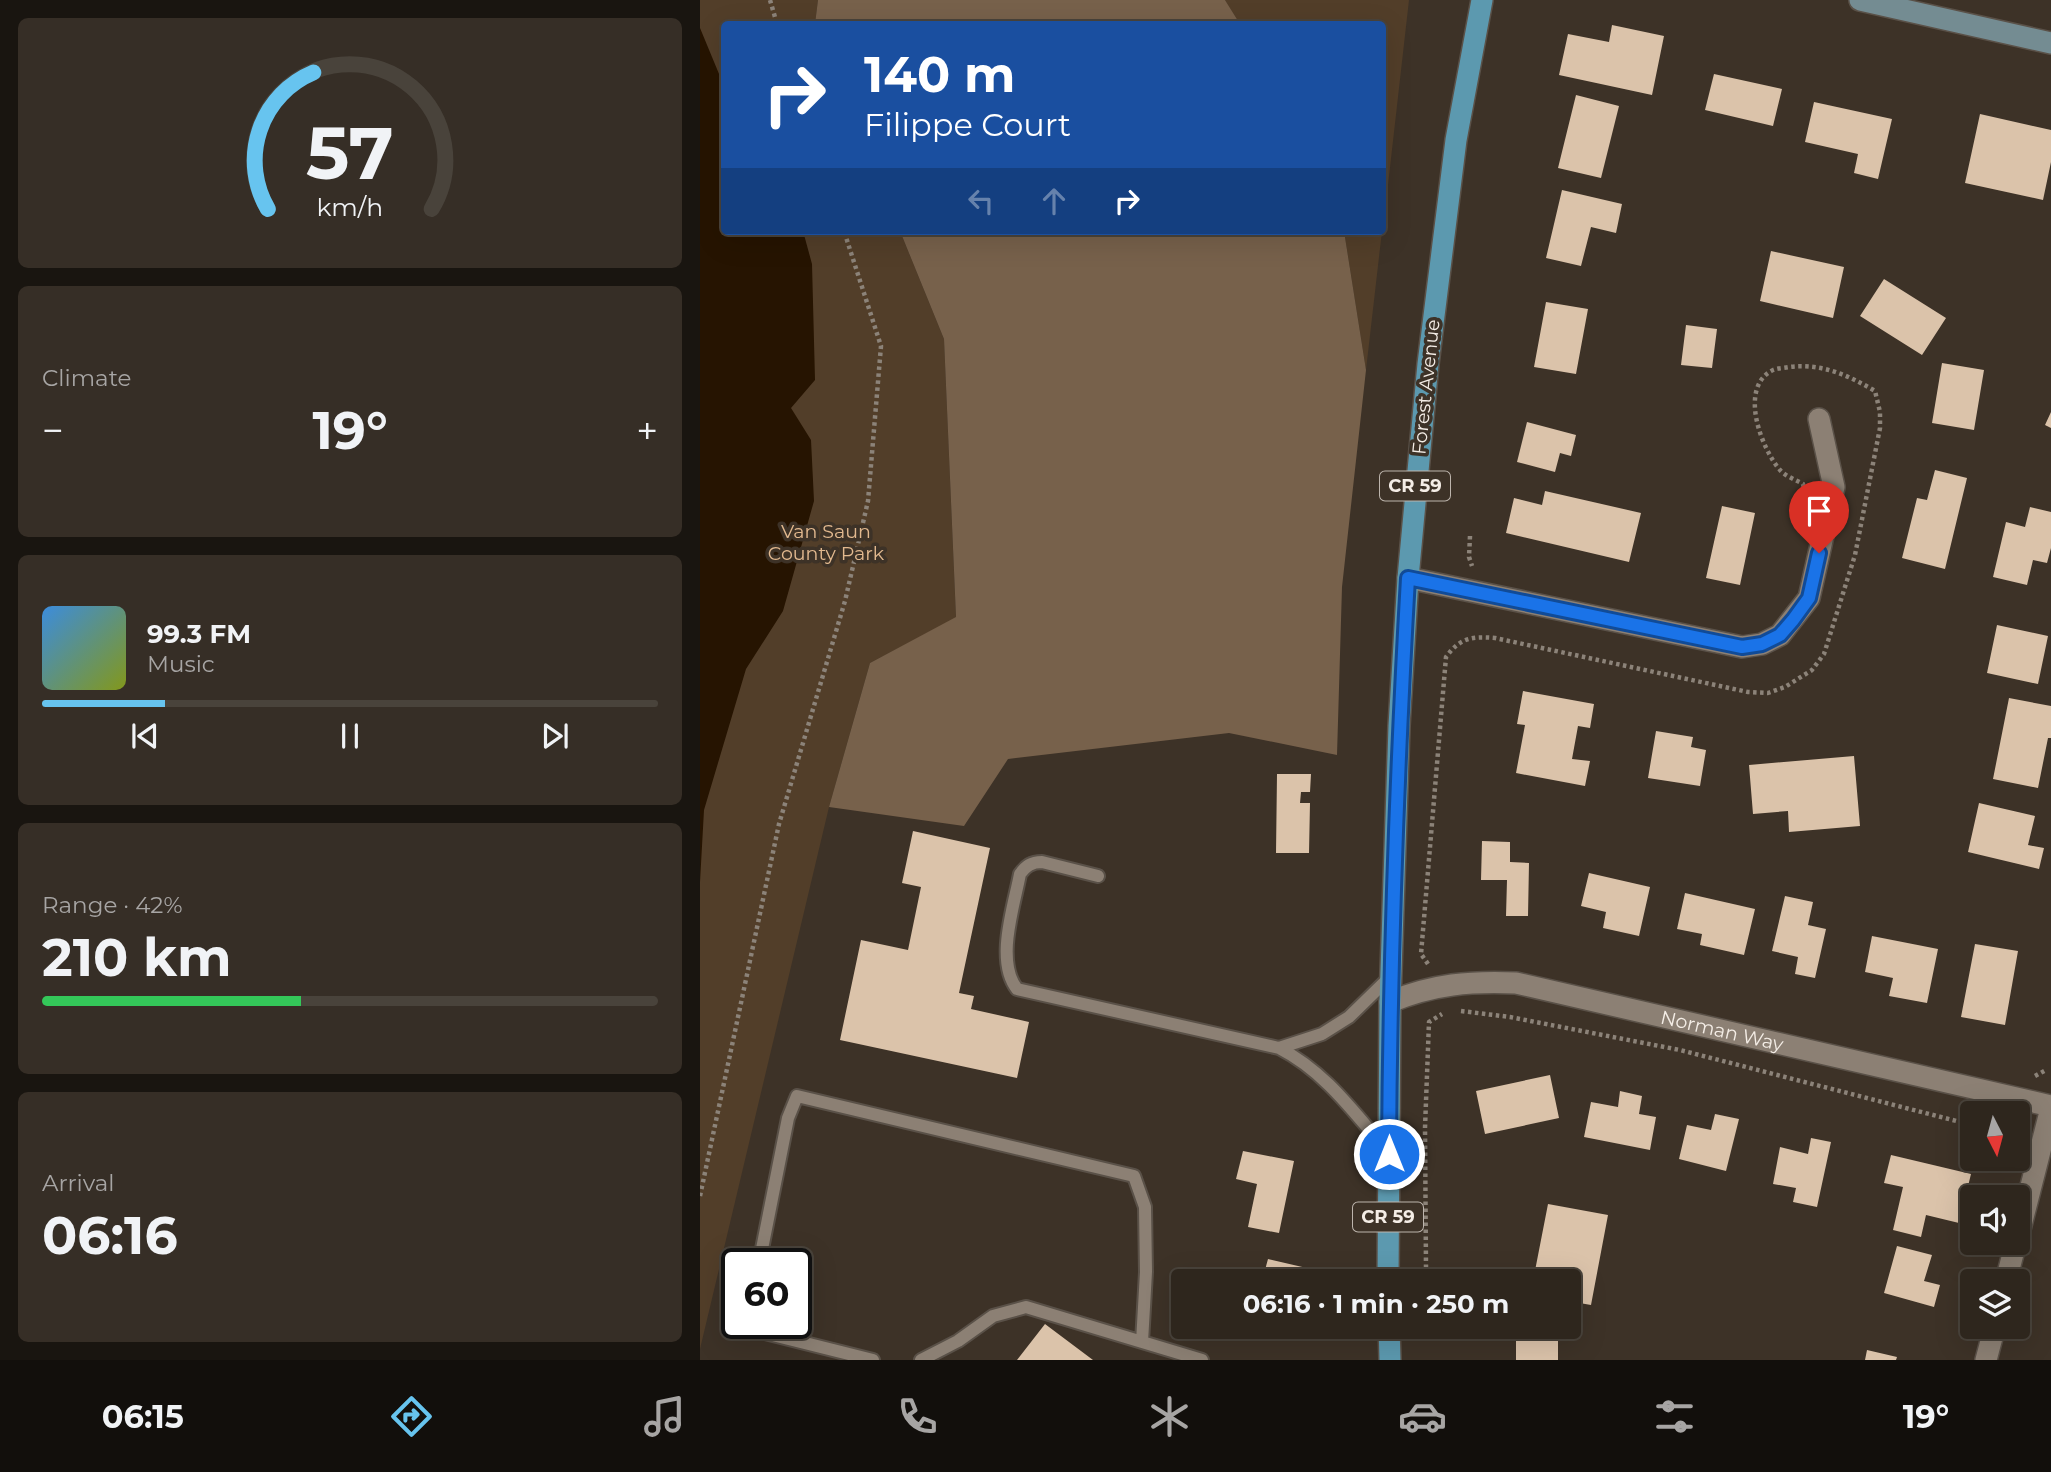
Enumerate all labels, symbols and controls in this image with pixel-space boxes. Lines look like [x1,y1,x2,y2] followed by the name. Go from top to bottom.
[864,45,1016,104] text: 140 m
[749,49,840,140] icon: right
[864,105,1071,144] text: Filippe Court
[306,110,394,198] text: 57
[962,182,1000,220] icon: left
[1035,182,1073,220] icon: ahead
[1108,182,1146,220] icon: right
[317,192,383,222] text: km/h
[1407,318,1445,456] street label: Forest Avenue
[42,364,131,392] text: Climate
[312,399,388,462] text: 19°
[42,407,64,454] text: −
[636,407,658,454] text: +
[1380,472,1450,500] road number: CR 59
[1789,481,1849,553] pin
[1800,492,1838,530] icon: arrive
[768,520,885,565] park label: Van Saun County Park
[147,618,251,650] text: 99.3 FM
[147,650,215,678] text: Music
[126,717,164,755] icon: previous
[331,717,369,755] icon: pause
[536,717,574,755] icon: next
[42,891,183,919] text: Range · 42%
[42,926,232,989] text: 210 km
[1658,1005,1786,1056] street label: Norman Way
[1960,1101,2030,1171] north arrow
[1960,1101,2030,1339] map controls
[1352,1117,1426,1191] position arrow
[42,1169,115,1197] text: Arrival
[1960,1185,2030,1255] button: sound
[1353,1202,1423,1232] road number: CR 59
[42,1204,178,1267] text: 06:16
[721,1248,812,1339] speed limit sign: 60
[1960,1269,2030,1339] button: layers
[1243,1288,1509,1320] text: 06:16 · 1 min · 250 m
[387,1392,436,1441] icon: directions
[640,1392,689,1441] icon: music
[893,1392,942,1441] icon: phone
[1145,1392,1194,1441] icon: climate
[1398,1392,1447,1441] icon: car
[1650,1392,1699,1441] icon: filters
[102,1397,184,1436] text: 06:15
[1903,1397,1949,1436] text: 19°

